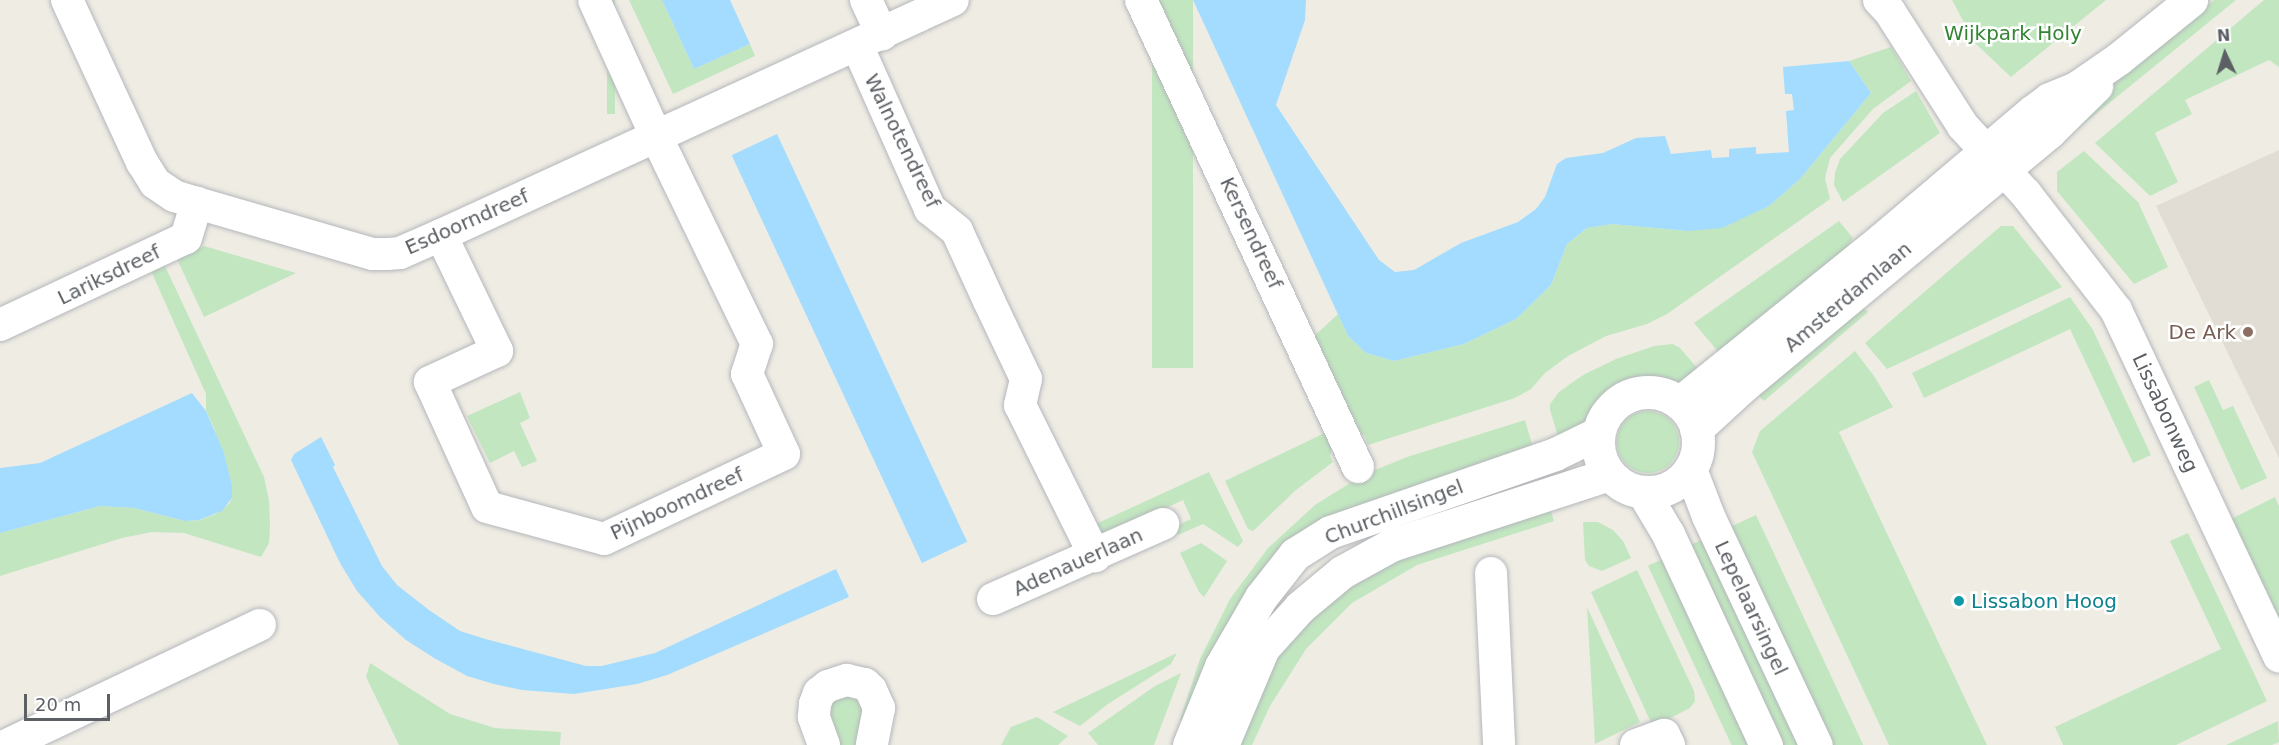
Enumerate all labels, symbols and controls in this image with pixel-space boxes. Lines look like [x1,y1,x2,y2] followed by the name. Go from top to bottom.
[1944,21,2082,45] park label: Wijkpark Holy
[2195,24,2255,84] north arrow
[2216,26,2231,45] text: N
[859,70,945,212] street label: Walnotendreef
[1215,173,1287,293] street label: Kersendreef
[401,184,533,260] street label: Esdoorndreef
[1779,237,1917,357] street label: Amsterdamlaan
[54,240,164,310] street label: Lariksdreef
[2168,320,2236,344] place label: De Ark
[2241,325,2255,339] marker: De Ark
[2127,350,2203,476] street label: Lissabonweg
[607,463,747,545] street label: Pijnboomdreef
[1321,475,1467,549] street label: Churchillsingel
[1010,523,1146,601] street label: Adenauerlaan
[1709,537,1793,679] street label: Lepelaarsingel
[1971,589,2117,613] place label: Lissabon Hoog
[1952,594,1966,608] marker: Lissabon Hoog
[27,682,112,720] scale bar
[35,694,81,715] text: 20 m

